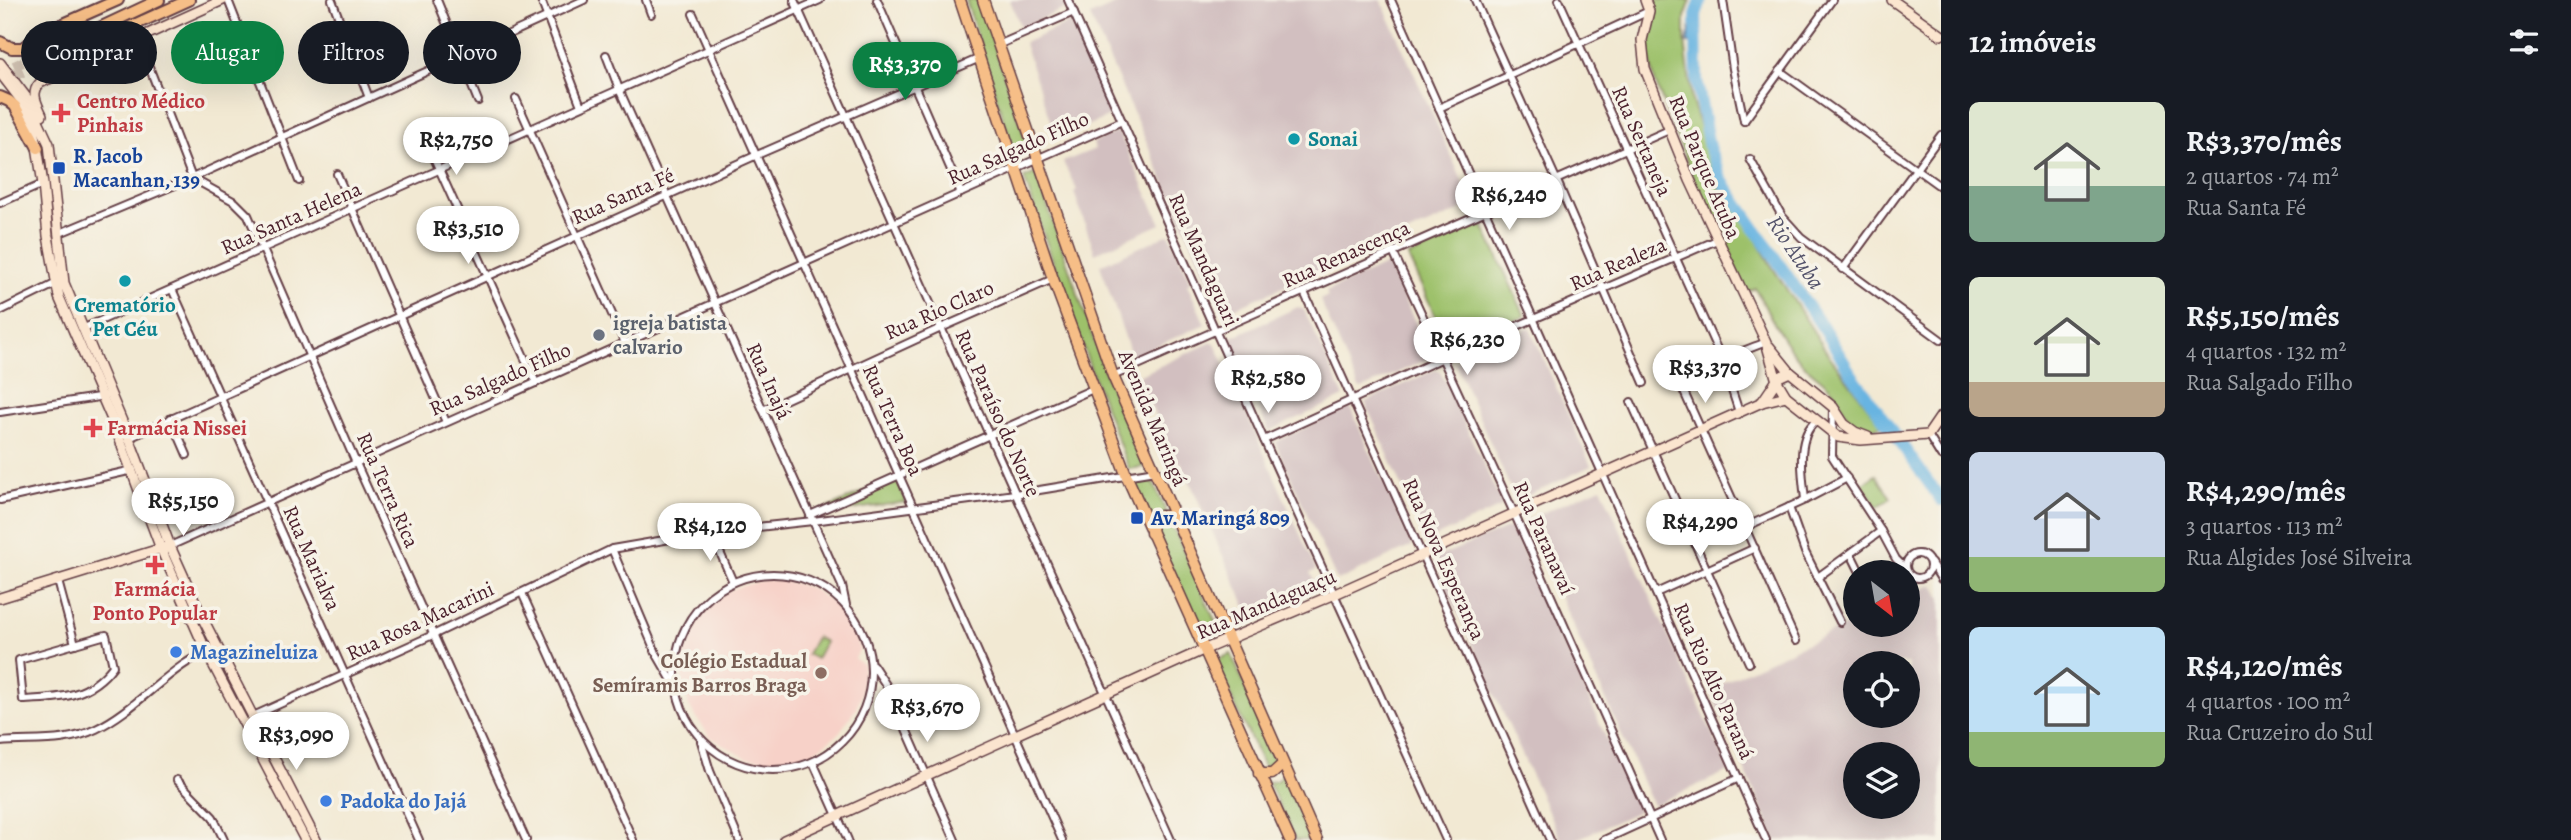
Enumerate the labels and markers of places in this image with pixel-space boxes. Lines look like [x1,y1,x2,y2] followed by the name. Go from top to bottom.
[840,42,970,102] pin: R$3,370
[77,87,205,139] place label: Centro Médico Pinhais
[51,103,71,123] marker: Centro Médico Pinhais
[391,118,521,177] pin: R$2,750
[1308,125,1358,153] place label: Sonai
[1286,131,1302,147] marker: Sonai
[73,142,200,194] place label: R. Jacob Macanhan, 139
[51,160,67,176] marker: R. Jacob Macanhan, 139
[1444,173,1574,232] pin: R$6,240
[403,206,533,266] pin: R$3,510
[117,273,133,289] marker: Crematório Pet Céu
[74,291,176,343] place label: Crematório Pet Céu
[613,309,728,361] place label: igreja batista calvario
[1402,318,1532,377] pin: R$6,230
[591,327,607,343] marker: igreja batista calvario
[1640,346,1770,405] pin: R$3,370
[1203,356,1333,415] pin: R$2,580
[107,414,247,442] place label: Farmácia Nissei
[85,420,101,436] marker: Farmácia Nissei
[118,478,248,538] pin: R$5,150
[1635,500,1765,559] pin: R$4,290
[645,504,775,563] pin: R$4,120
[1150,504,1290,532] place label: Av. Maringá 809
[1129,510,1145,526] marker: Av. Maringá 809
[147,557,163,573] marker: Farmácia Ponto Popular
[93,575,218,627] place label: Farmácia Ponto Popular
[190,638,319,666] place label: Magazineluiza
[168,644,184,660] marker: Magazineluiza
[592,647,808,699] place label: Colégio Estadual Semíramis Barros Braga
[813,665,829,681] marker: Colégio Estadual Semíramis Barros Braga
[862,684,992,744] pin: R$3,670
[231,712,361,772] pin: R$3,090
[340,787,467,815] place label: Padoka do Jajá
[318,793,334,809] marker: Padoka do Jajá

